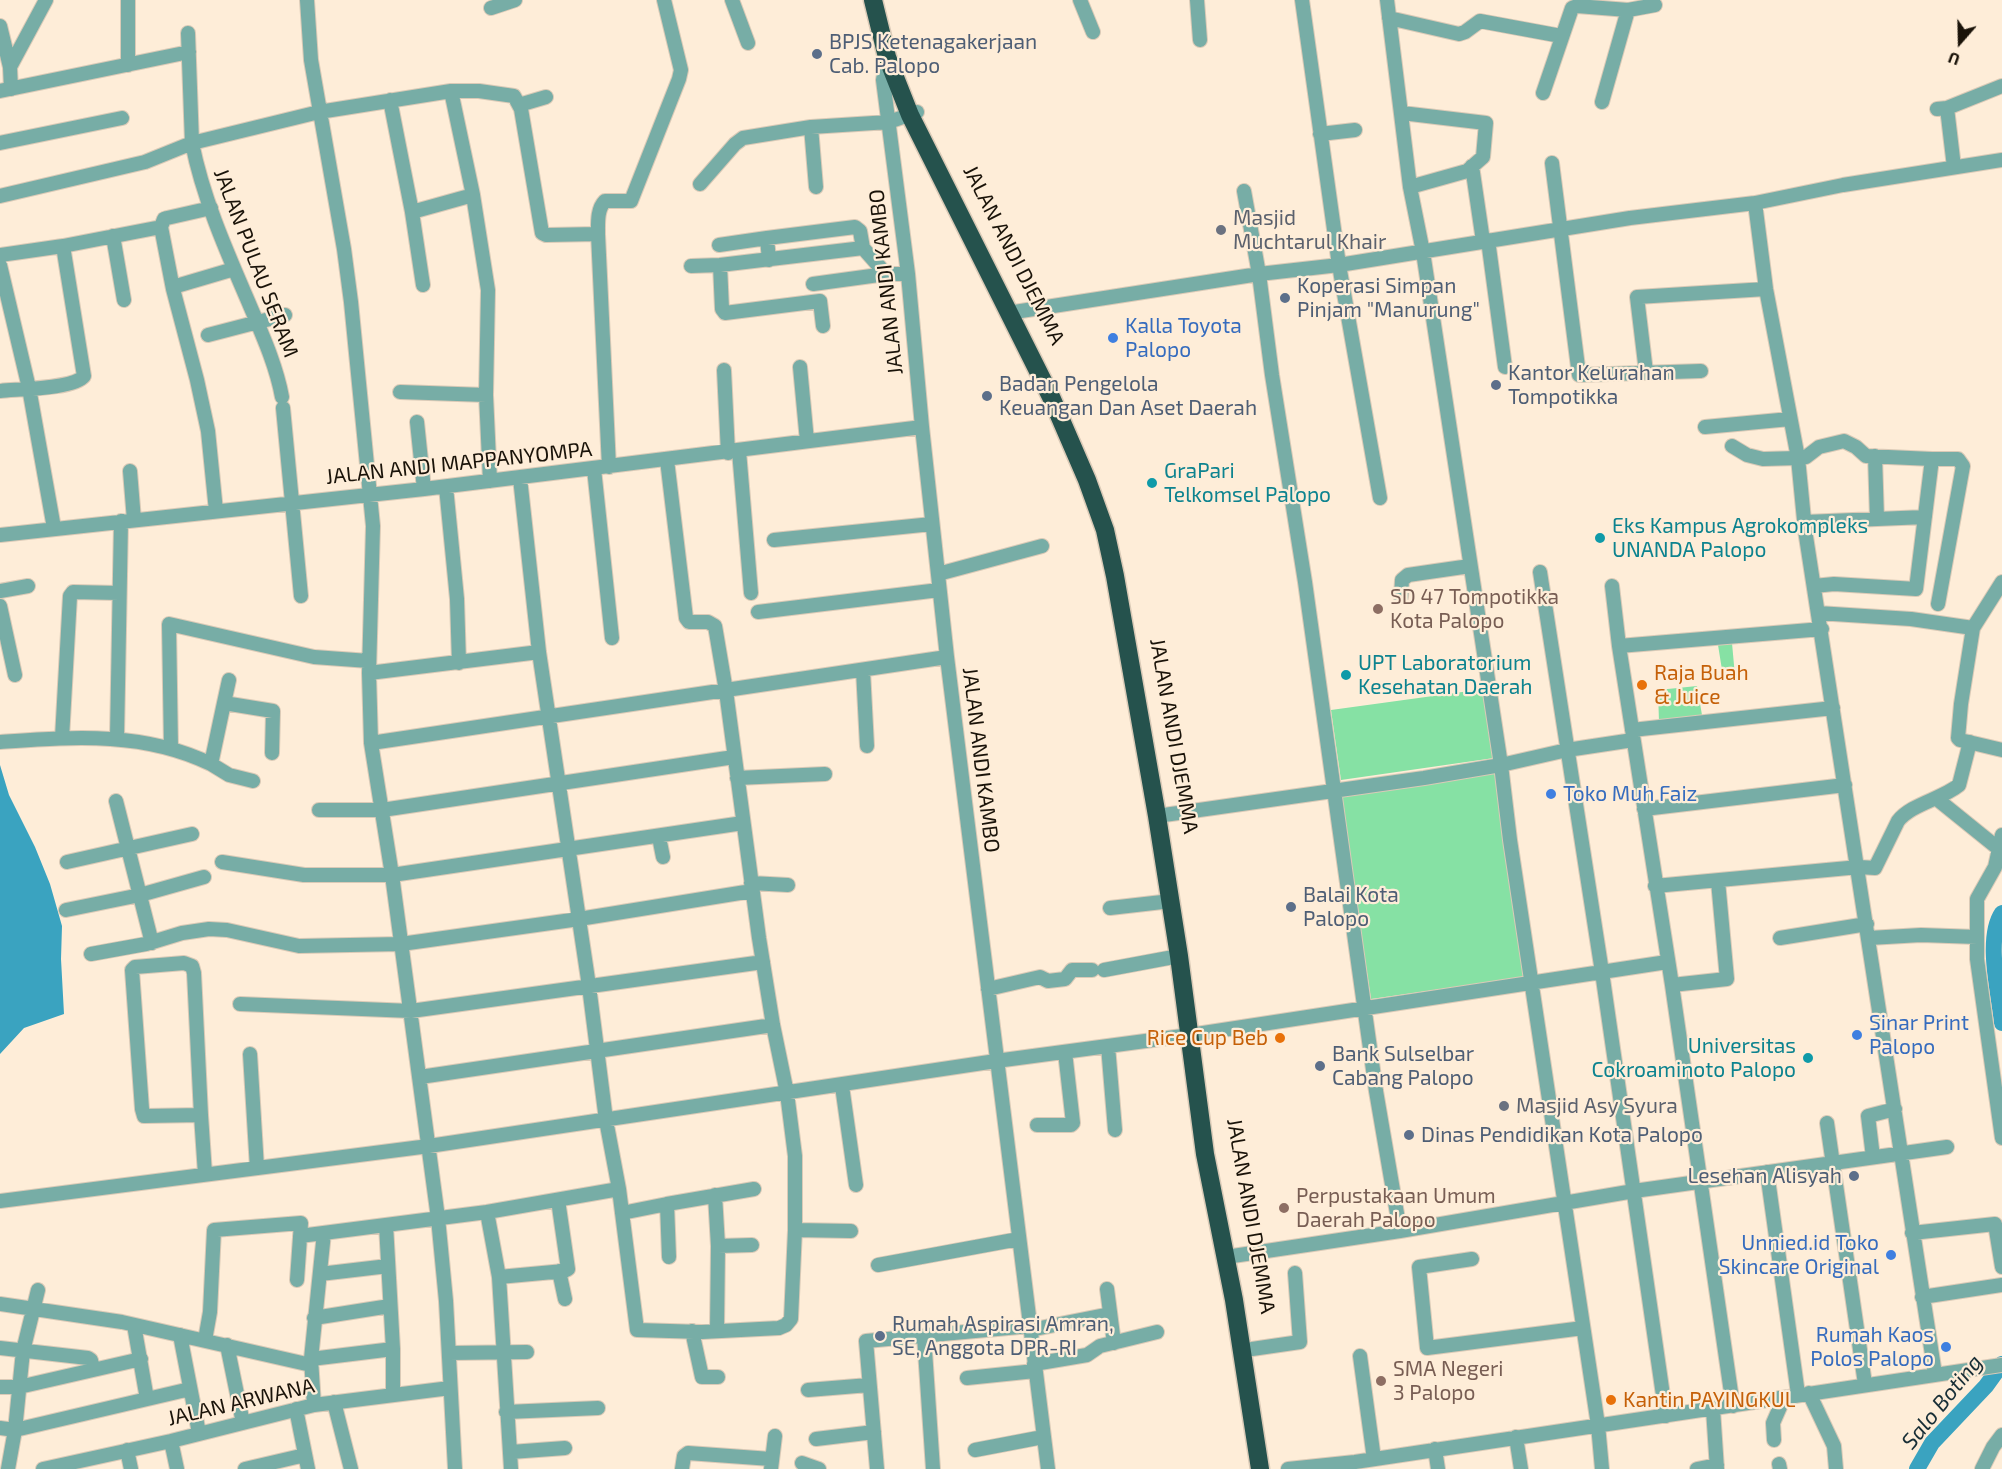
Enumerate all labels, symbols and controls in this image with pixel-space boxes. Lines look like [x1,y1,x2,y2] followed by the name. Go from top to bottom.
[1930,12,1990,72] north arrow
[829,29,1037,79] place label: BPJS Ketenagakerjaan Cab. Palopo
[810,47,824,61] marker: BPJS Ketenagakerjaan Cab. Palopo
[1945,49,1962,70] text: U
[958,161,1070,349] street label: JALAN ANDI DJEMMA
[208,165,304,361] street label: JALAN PULAU SERAM
[864,188,908,376] street label: JALAN ANDI KAMBO
[1233,205,1386,255] place label: Masjid Muchtarul Khair
[1214,223,1228,237] marker: Masjid Muchtarul Khair
[1297,273,1480,323] place label: Koperasi Simpan Pinjam "Manurung"
[1278,291,1292,305] marker: Koperasi Simpan Pinjam "Manurung"
[1125,313,1242,363] place label: Kalla Toyota Palopo
[1106,331,1120,345] marker: Kalla Toyota Palopo
[1508,360,1675,410] place label: Kantor Kelurahan Tompotikka
[999,371,1257,421] place label: Badan Pengelola Keuangan Dan Aset Daerah
[1489,378,1503,392] marker: Kantor Kelurahan Tompotikka
[980,389,994,403] marker: Badan Pengelola Keuangan Dan Aset Daerah
[325,436,593,490] street label: JALAN ANDI MAPPANYOMPA
[1164,458,1331,508] place label: GraPari Telkomsel Palopo
[1145,476,1159,490] marker: GraPari Telkomsel Palopo
[1612,513,1868,563] place label: Eks Kampus Agrokompleks UNANDA Palopo
[1593,531,1607,545] marker: Eks Kampus Agrokompleks UNANDA Palopo
[1390,584,1559,634] place label: SD 47 Tompotikka Kota Palopo
[1371,602,1385,616] marker: SD 47 Tompotikka Kota Palopo
[1144,636,1204,836] street label: JALAN ANDI DJEMMA
[1358,650,1532,700] place label: UPT Laboratorium Kesehatan Daerah
[1654,660,1749,710] place label: Raja Buah & Juice
[957,666,1005,854] street label: JALAN ANDI KAMBO
[1339,668,1353,682] marker: UPT Laboratorium Kesehatan Daerah
[1635,678,1649,692] marker: Raja Buah & Juice
[1563,781,1697,807] place label: Toko Muh Faiz
[1544,787,1558,801] marker: Toko Muh Faiz
[1303,882,1399,932] place label: Balai Kota Palopo
[1284,900,1298,914] marker: Balai Kota Palopo
[1869,1010,1969,1060] place label: Sinar Print Palopo
[1147,1025,1268,1051] place label: Rice Cup Beb
[1850,1028,1864,1042] marker: Sinar Print Palopo
[1273,1031,1287,1045] marker: Rice Cup Beb
[1591,1033,1796,1083] place label: Universitas Cokroaminoto Palopo
[1332,1041,1474,1091] place label: Bank Sulselbar Cabang Palopo
[1801,1051,1815,1065] marker: Universitas Cokroaminoto Palopo
[1313,1059,1327,1073] marker: Bank Sulselbar Cabang Palopo
[1516,1093,1678,1119] place label: Masjid Asy Syura
[1497,1099,1511,1113] marker: Masjid Asy Syura
[1221,1116,1281,1316] street label: JALAN ANDI DJEMMA
[1421,1122,1703,1148] place label: Dinas Pendidikan Kota Palopo
[1402,1128,1416,1142] marker: Dinas Pendidikan Kota Palopo
[1688,1163,1842,1189] place label: Lesehan Alisyah
[1847,1169,1861,1183] marker: Lesehan Alisyah
[1296,1183,1496,1233] place label: Perpustakaan Umum Daerah Palopo
[1277,1201,1291,1215] marker: Perpustakaan Umum Daerah Palopo
[1719,1230,1879,1280] place label: Unnied.id Toko Skincare Original
[1884,1248,1898,1262] marker: Unnied.id Toko Skincare Original
[892,1311,1114,1361] place label: Rumah Aspirasi Amran, SE, Anggota DPR-RI
[1810,1322,1934,1372] place label: Rumah Kaos Polos Palopo
[873,1329,887,1343] marker: Rumah Aspirasi Amran, SE, Anggota DPR-RI
[1939,1340,1953,1354] marker: Rumah Kaos Polos Palopo
[1896,1350,1988,1454] water label: Salo Boting
[1393,1356,1504,1406] place label: SMA Negeri 3 Palopo
[165,1373,317,1431] street label: JALAN ARWANA
[1374,1374,1388,1388] marker: SMA Negeri 3 Palopo
[1623,1387,1795,1413] place label: Kantin PAYINGKUL
[1604,1393,1618,1407] marker: Kantin PAYINGKUL

